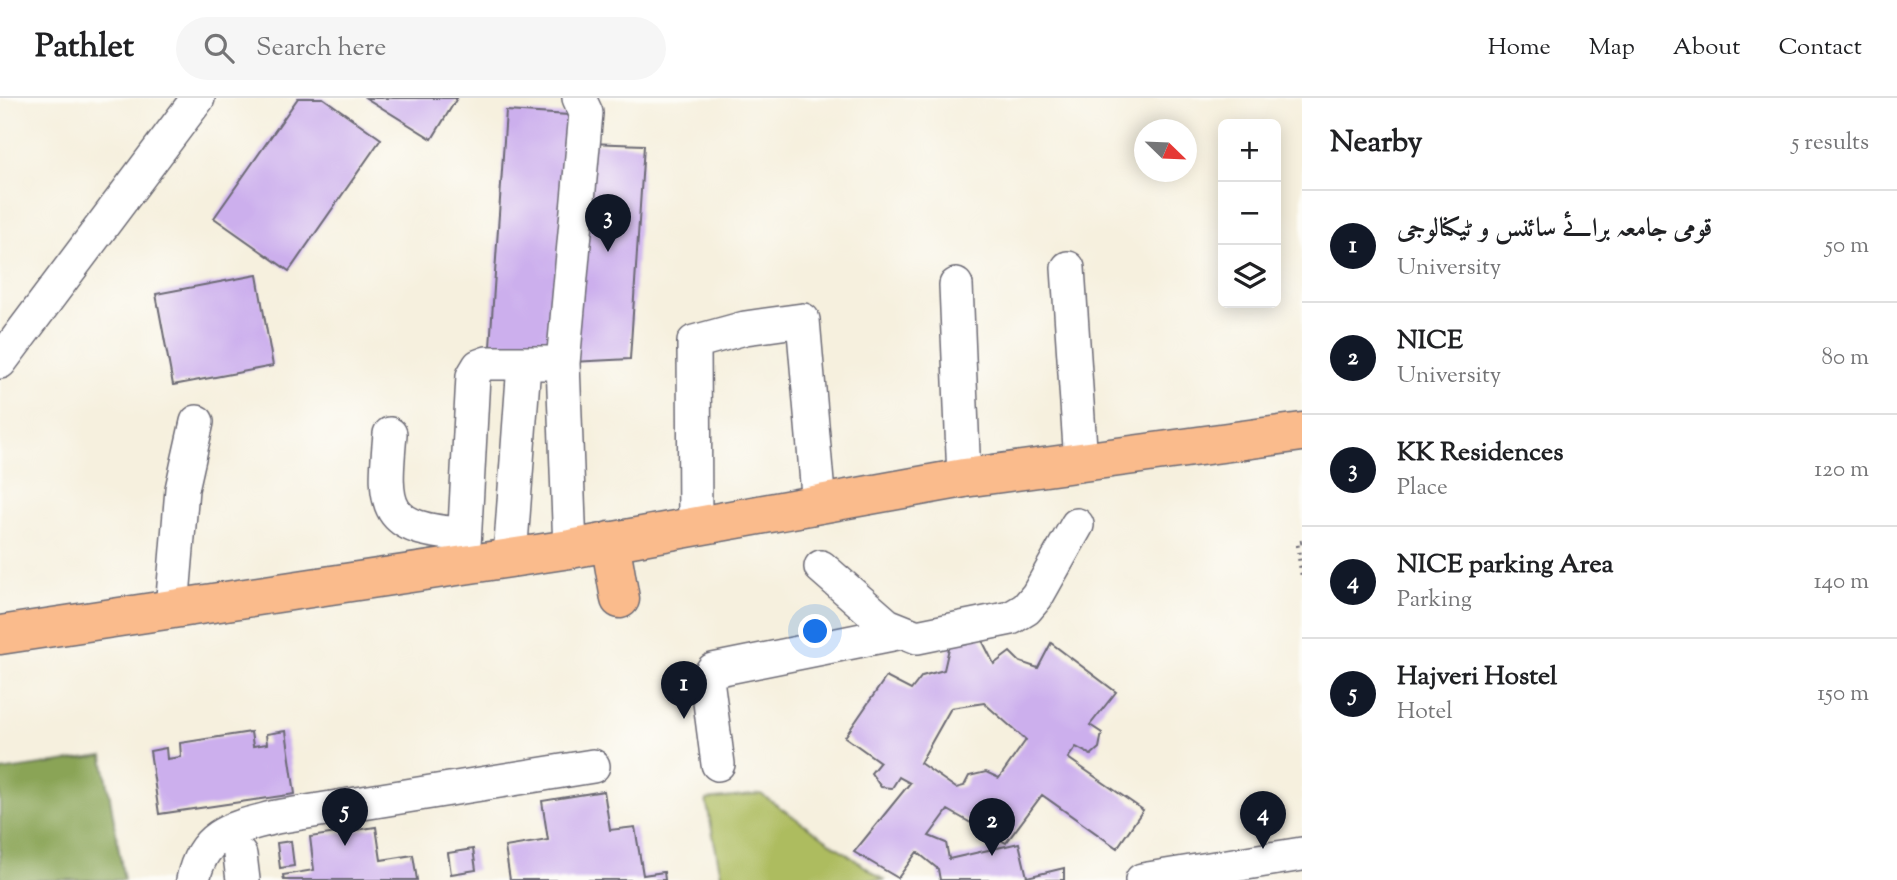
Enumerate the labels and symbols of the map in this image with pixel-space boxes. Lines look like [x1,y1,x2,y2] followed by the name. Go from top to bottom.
[1134,119,1197,182] north arrow
[585,194,631,252] pin: 3
[798,614,832,648] your location
[661,661,707,719] pin: 1
[322,788,368,846] pin: 5
[1240,791,1286,849] pin: 4
[969,798,1015,856] pin: 2

